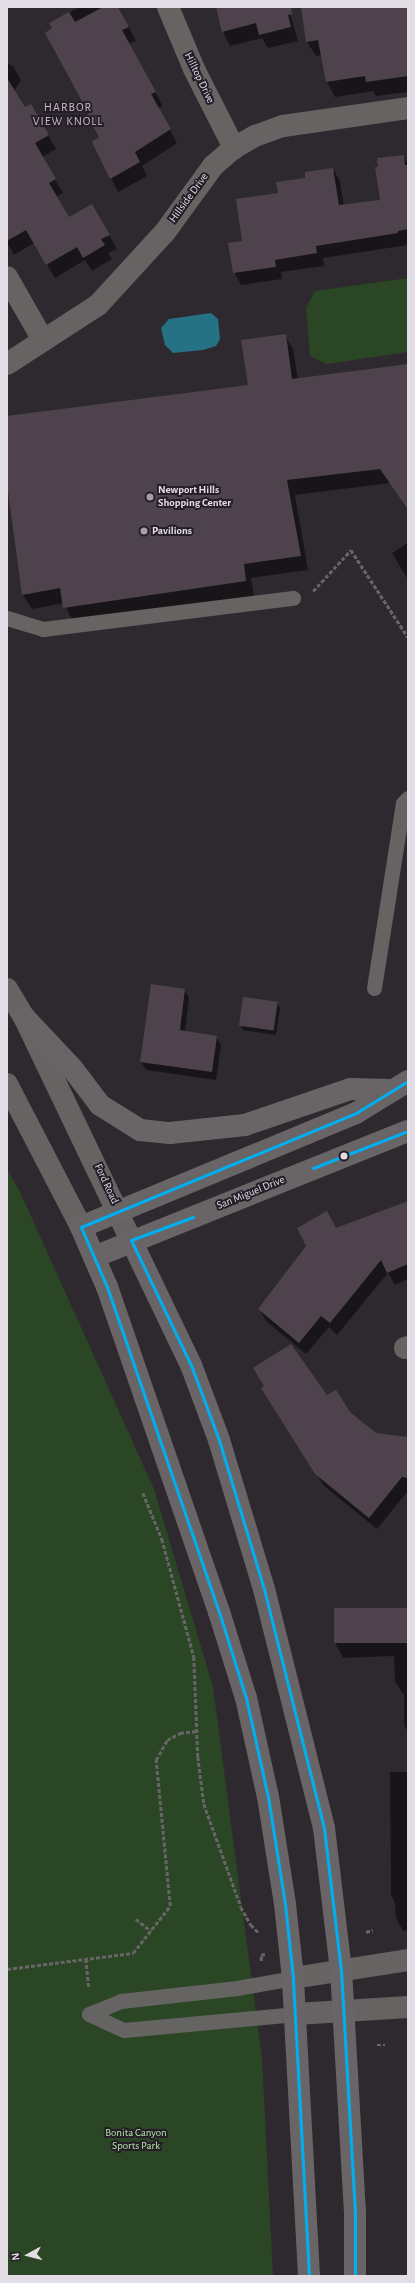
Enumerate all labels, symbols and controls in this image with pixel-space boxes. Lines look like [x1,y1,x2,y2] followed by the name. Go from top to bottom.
[181,51,217,105] street label: Hilltop Drive
[33,101,103,129] district label: HARBOR VIEW KNOLL
[167,171,211,225] street label: Hillside Drive
[158,484,231,510] place label: Newport Hills Shopping Center
[145,492,155,502] marker: Newport Hills Shopping Center
[152,524,192,538] place label: Pavilions
[139,526,149,536] marker: Pavilions
[339,1151,349,1161] unlabelled marker
[91,1162,121,1206] street label: Ford Road
[215,1173,287,1213] street label: San Miguel Drive
[105,2127,167,2153] park label: Bonita Canyon Sports Park
[8,2235,48,2275] north arrow
[10,2252,22,2261] text: N

